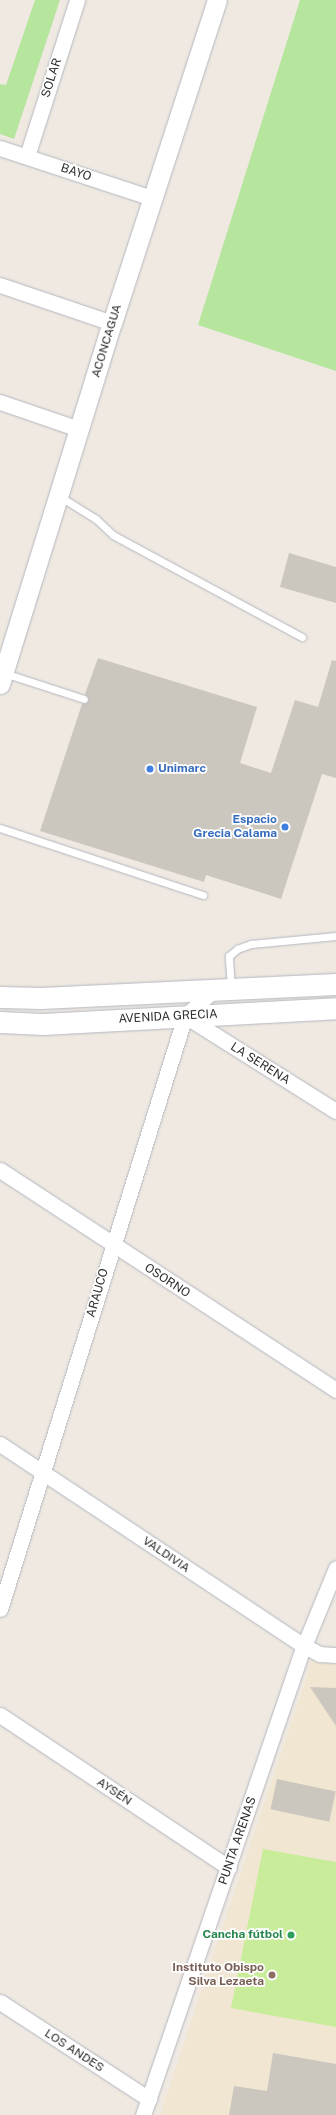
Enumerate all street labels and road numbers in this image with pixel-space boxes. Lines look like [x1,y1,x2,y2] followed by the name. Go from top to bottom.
[39,57,65,99] street label: SOLAR
[59,161,93,185] street label: BAYO
[89,303,125,379] street label: ACONCAGUA
[118,1007,218,1027] street label: AVENIDA GRECIA
[228,1040,292,1088] street label: LA SERENA
[142,1261,192,1301] street label: OSORNO
[84,1267,112,1319] street label: ARAUCO
[140,1534,192,1576] street label: VALDIVIA
[94,1775,134,1809] street label: AYSÉN
[216,1795,260,1887] street label: PUNTA ARENAS
[42,2026,106,2076] street label: LOS ANDES

